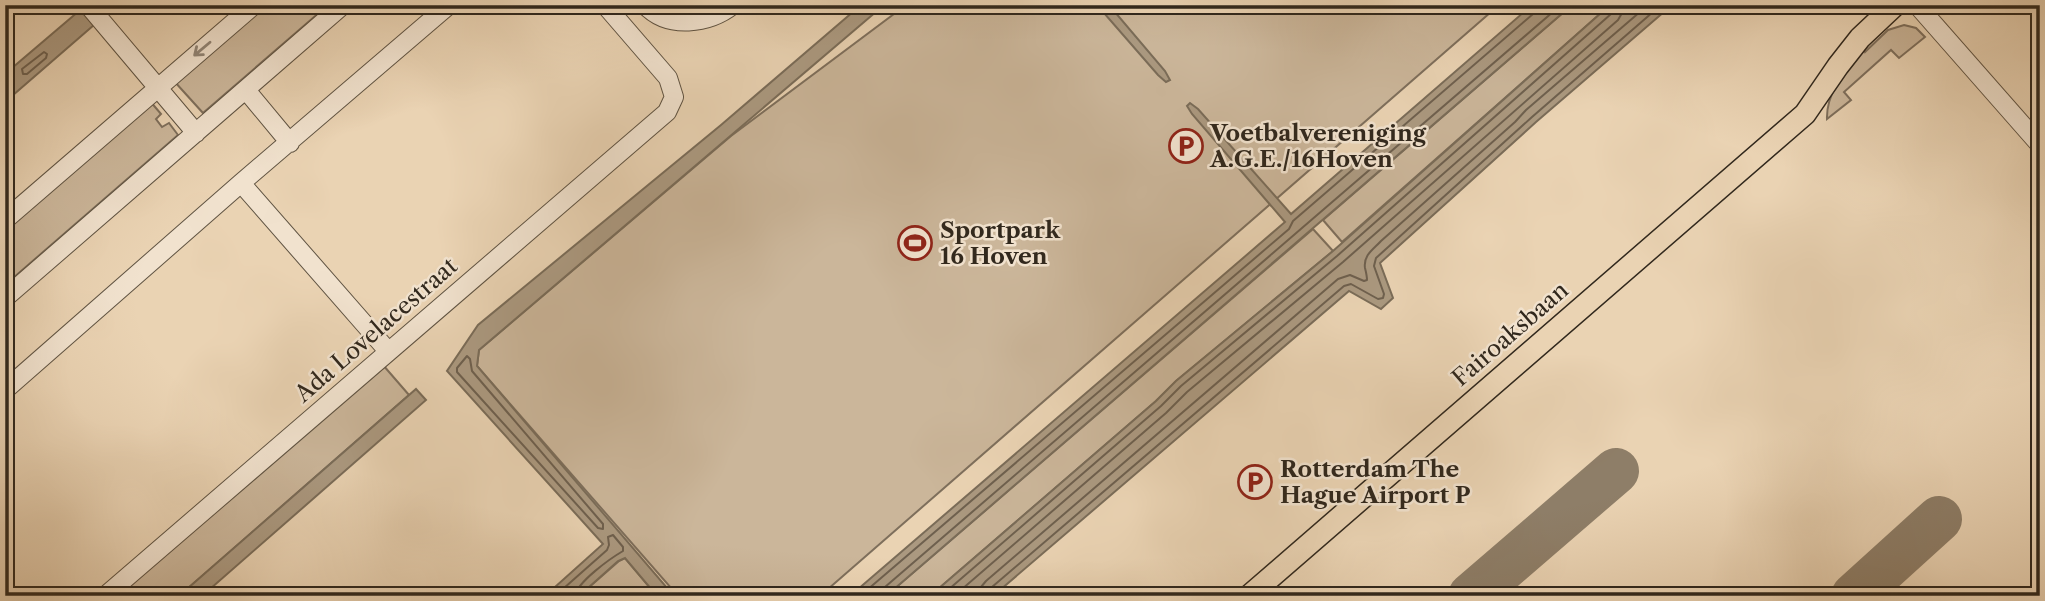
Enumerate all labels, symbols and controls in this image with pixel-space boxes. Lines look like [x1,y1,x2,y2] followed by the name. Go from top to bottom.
[193,41,211,57] one-way arrow
[1209,119,1427,173] place label: Voetbalvereniging A.G.E./16Hoven
[1167,127,1205,165] parking icon: Voetbalvereniging A.G.E./16Hoven
[940,216,1061,270] place label: Sportpark 16 Hoven
[896,224,934,262] sports icon: Sportpark 16 Hoven
[288,252,463,409] street label: Ada Lovelacestraat
[1446,276,1574,392] street label: Fairoaksbaan
[1280,455,1471,509] place label: Rotterdam The Hague Airport P
[1236,463,1274,501] parking icon: Rotterdam The Hague Airport P

